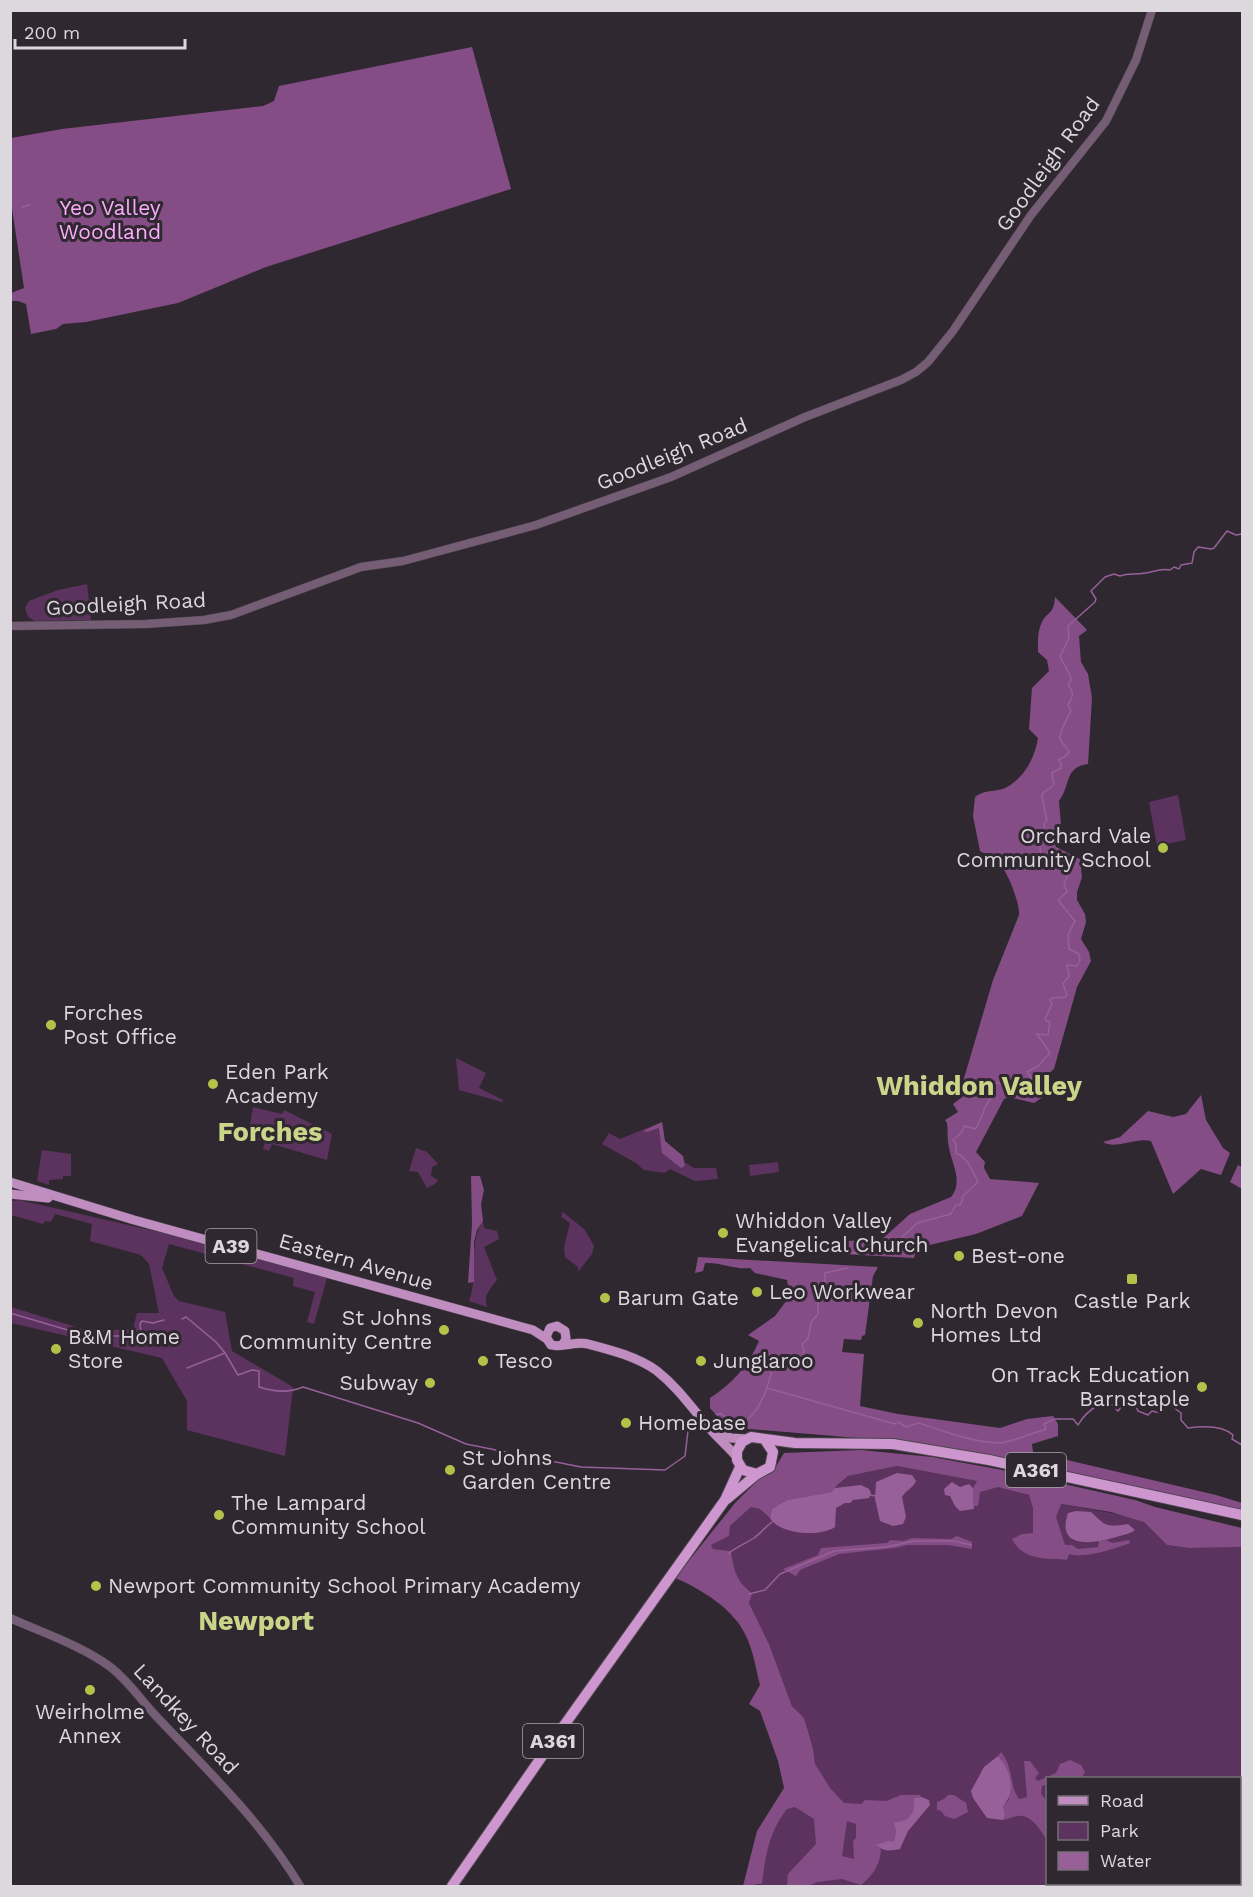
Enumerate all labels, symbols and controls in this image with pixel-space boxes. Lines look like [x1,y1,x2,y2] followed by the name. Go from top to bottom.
[15,12,184,50] scale bar
[24,22,80,43] text: 200 m
[990,92,1105,236] street label: Goodleigh Road
[59,195,161,244] park label: Yeo Valley Woodland
[593,412,751,495] street label: Goodleigh Road
[45,587,207,620] street label: Goodleigh Road
[956,823,1152,872] place label: Orchard Vale Community School
[1156,841,1170,855] marker: Orchard Vale Community School
[63,1000,177,1049] place label: Forches Post Office
[44,1018,58,1032] marker: Forches Post Office
[225,1059,329,1108] place label: Eden Park Academy
[876,1070,1083,1102] district label: Whiddon Valley
[206,1077,220,1091] marker: Eden Park Academy
[218,1116,322,1148] district label: Forches
[735,1208,928,1257] place label: Whiddon Valley Evangelical Church
[716,1226,730,1240] marker: Whiddon Valley Evangelical Church
[276,1228,436,1296] street label: Eastern Avenue
[206,1229,256,1263] road number: A39
[971,1243,1065,1268] place label: Best-one
[952,1249,966,1263] marker: Best-one
[1125,1272,1139,1286] marker: Castle Park
[769,1279,915,1304] place label: Leo Workwear
[617,1285,739,1310] place label: Barum Gate
[750,1285,764,1299] marker: Leo Workwear
[1073,1288,1191,1313] place label: Castle Park
[598,1291,612,1305] marker: Barum Gate
[930,1298,1058,1347] place label: North Devon Homes Ltd
[239,1305,432,1354] place label: St Johns Community Centre
[911,1316,925,1330] marker: North Devon Homes Ltd
[437,1323,451,1337] marker: St Johns Community Centre
[68,1324,180,1373] place label: B&M Home Store
[49,1342,63,1356] marker: B&M Home Store
[495,1348,553,1373] place label: Tesco
[713,1348,814,1373] place label: Junglaroo
[476,1354,490,1368] marker: Tesco
[694,1354,708,1368] marker: Junglaroo
[991,1362,1190,1411] place label: On Track Education Barnstaple
[339,1370,418,1395] place label: Subway
[423,1376,437,1390] marker: Subway
[1195,1380,1209,1394] marker: On Track Education Barnstaple
[638,1410,746,1435] place label: Homebase
[619,1416,633,1430] marker: Homebase
[462,1445,611,1494] place label: St Johns Garden Centre
[1006,1453,1066,1487] road number: A361
[443,1463,457,1477] marker: St Johns Garden Centre
[231,1490,426,1539] place label: The Lampard Community School
[212,1508,226,1522] marker: The Lampard Community School
[108,1573,581,1598] place label: Newport Community School Primary Academy
[89,1579,103,1593] marker: Newport Community School Primary Academy
[198,1605,314,1637] district label: Newport
[129,1658,244,1779] street label: Landkey Road
[83,1683,97,1697] marker: Weirholme Annex
[35,1699,145,1748] place label: Weirholme Annex
[523,1724,583,1758] road number: A361
[1046,1777,1241,1885] legend
[1100,1790,1144,1811] text: Road
[1100,1820,1139,1841] text: Park
[1100,1850,1152,1871] text: Water

